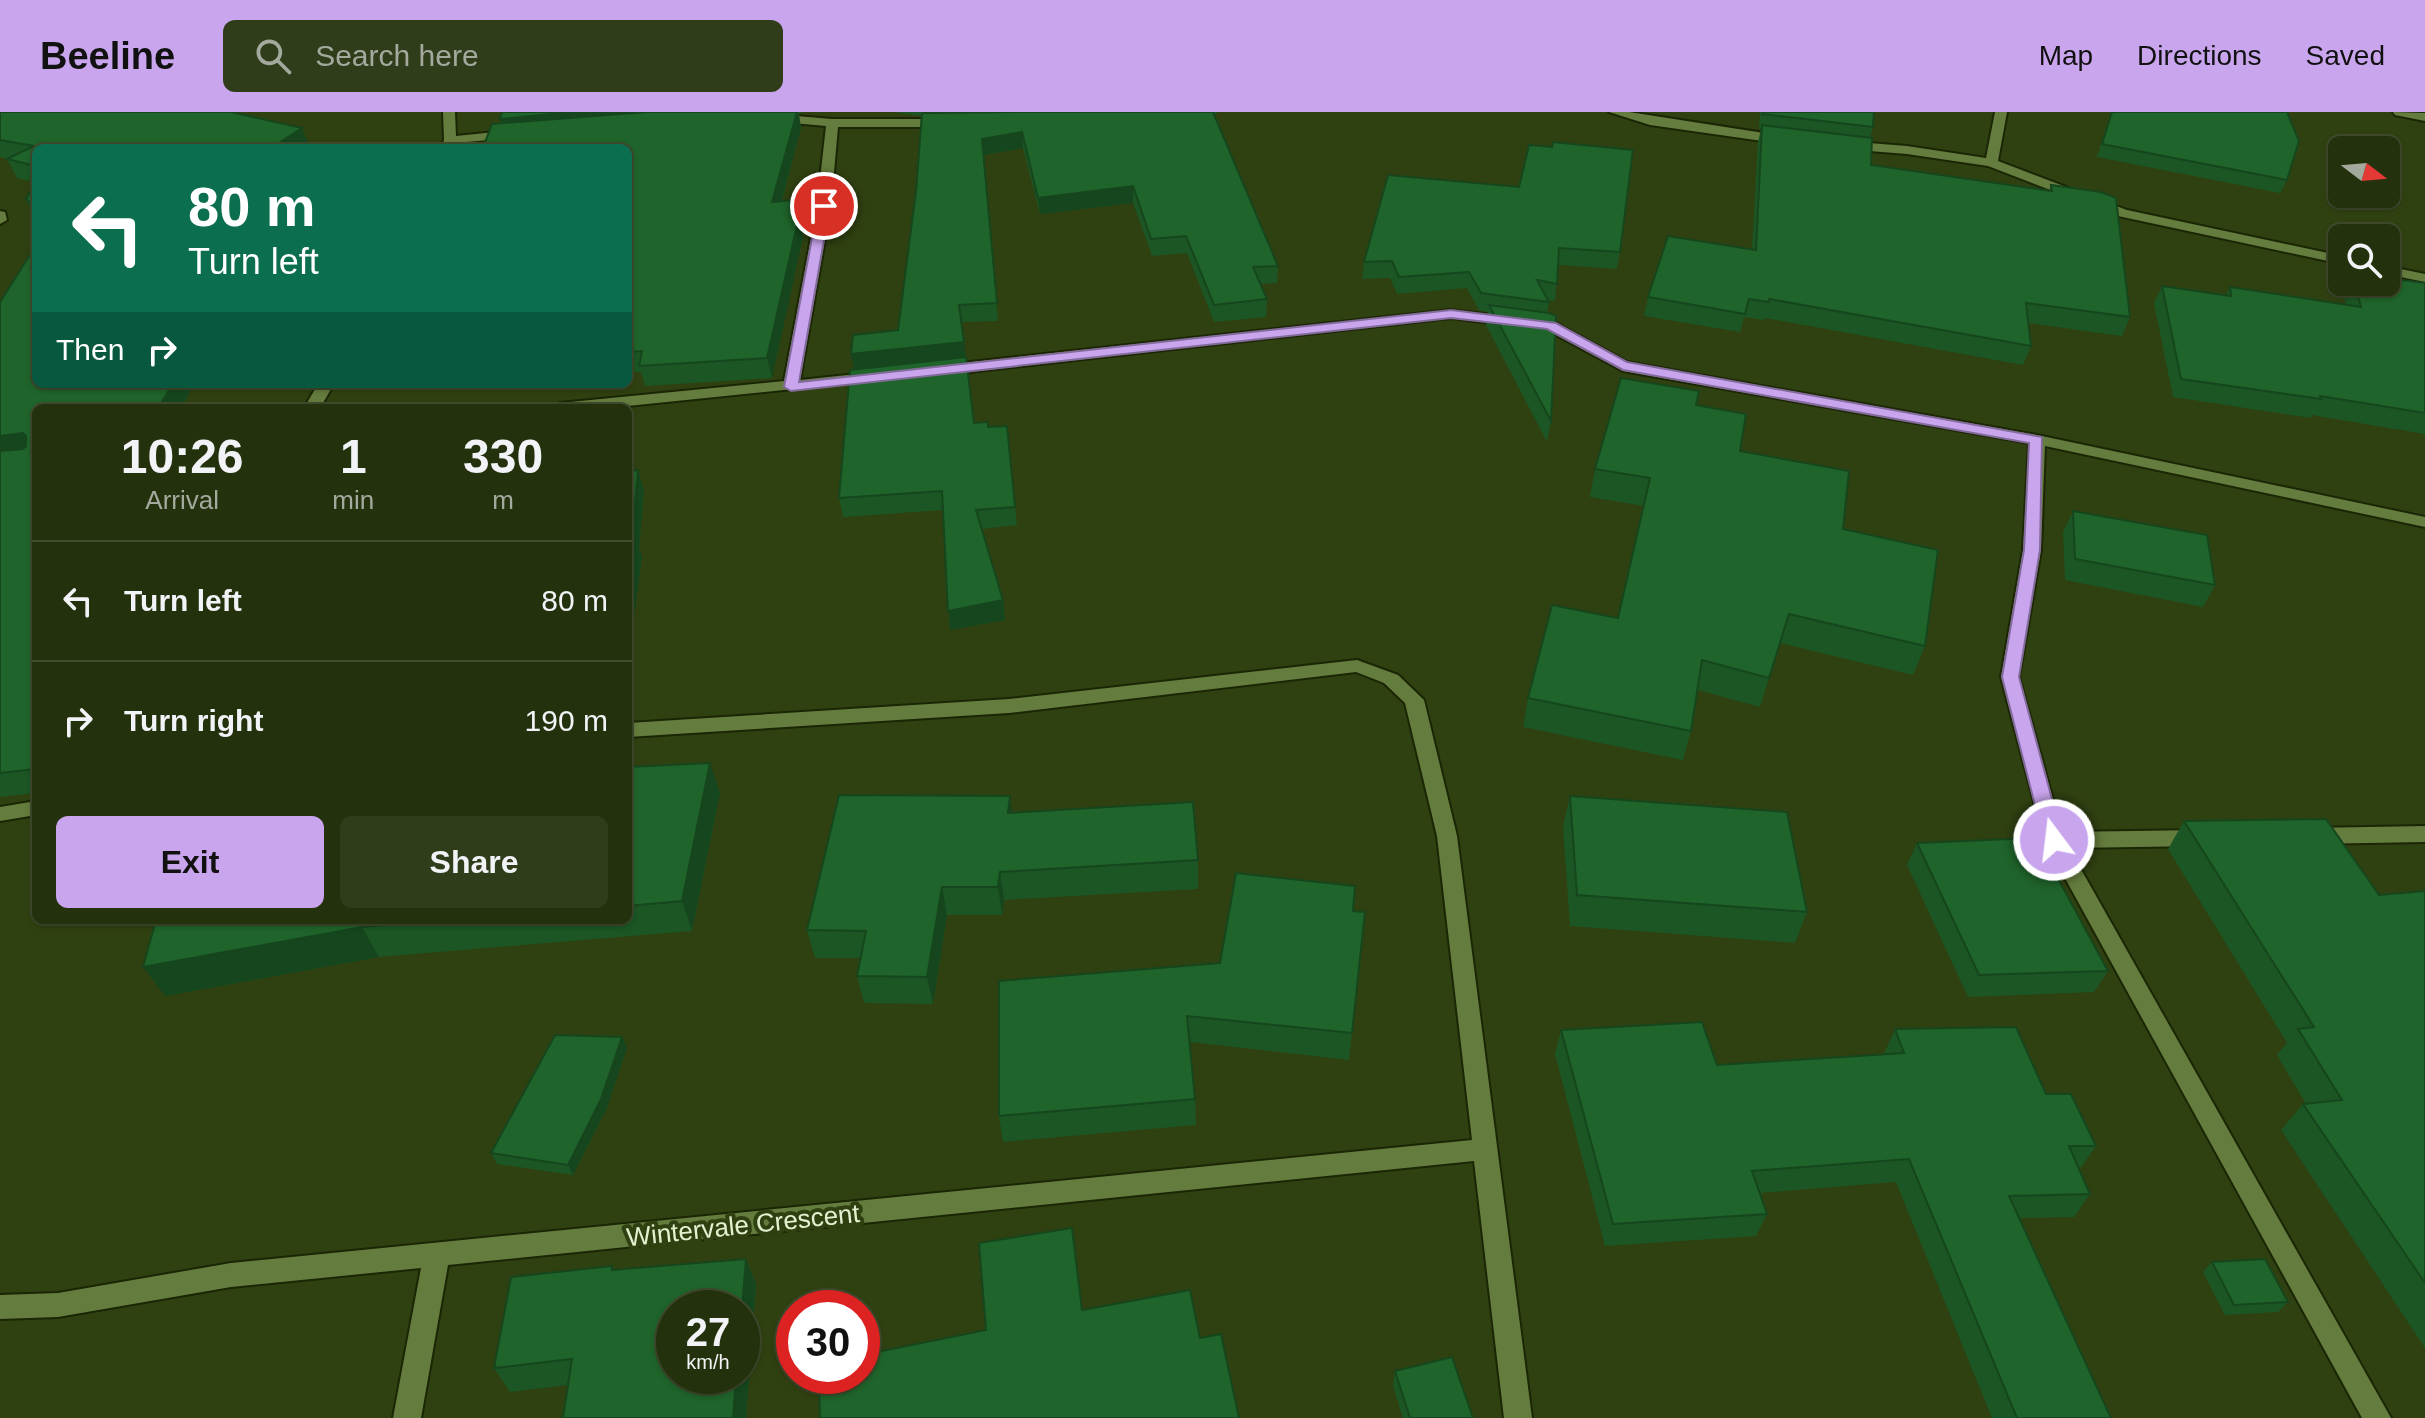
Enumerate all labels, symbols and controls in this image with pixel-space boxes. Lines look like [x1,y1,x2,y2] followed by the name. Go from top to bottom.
[223,20,783,92] search box
[251,34,295,78] icon: search
[40,35,175,77] text: Beeline
[315,39,479,72] text: Search here
[2039,40,2093,71] text: Map
[2137,40,2262,71] text: Directions
[2306,40,2385,71] text: Saved
[2328,136,2400,208] north arrow
[2328,136,2400,296] map controls
[790,172,858,240] pin
[188,175,316,238] text: 80 m
[56,176,160,280] icon: left
[802,184,846,228] icon: arrive
[2328,224,2400,296] button: search
[188,241,319,282] text: Turn left
[140,328,184,372] icon: right
[56,333,124,366] text: Then
[121,430,244,483] text: 10:26
[340,430,367,483] text: 1
[463,430,543,483] text: 330
[145,485,219,515] text: Arrival
[332,485,374,515] text: min
[492,485,514,515] text: m
[56,579,100,623] icon: left
[124,584,242,617] text: Turn left
[541,584,608,617] text: 80 m
[56,699,100,743] icon: right
[124,704,263,737] text: Turn right
[525,704,608,737] text: 190 m
[2012,798,2096,882] position arrow
[56,816,324,908] button: Exit
[340,816,608,908] button: Share
[625,1198,862,1252] street label: Wintervale Crescent
[776,1290,880,1394] speed limit sign: 30
[686,1310,730,1354] text: 27
[686,1351,730,1373] text: km/h

